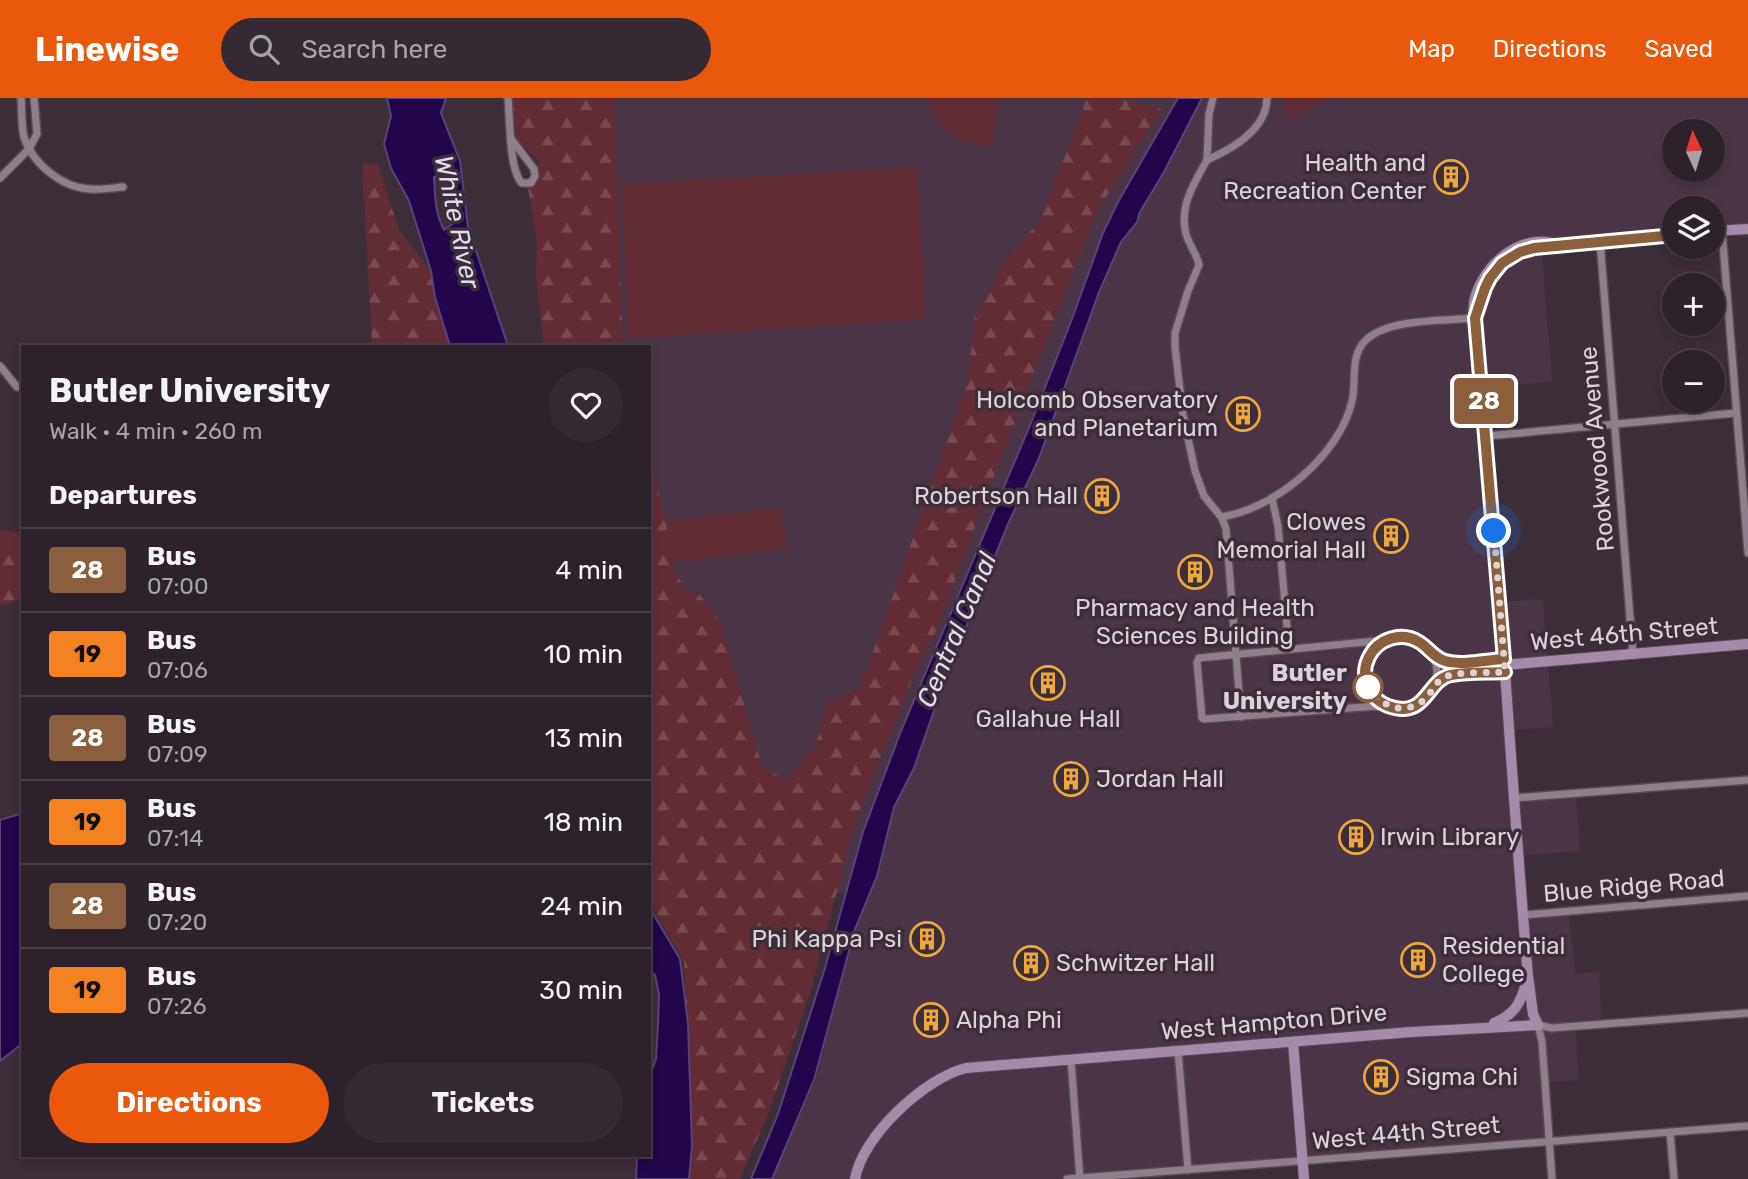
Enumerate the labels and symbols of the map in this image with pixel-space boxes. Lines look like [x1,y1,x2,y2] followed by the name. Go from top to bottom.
[1662,119,1726,182] north arrow
[1223,149,1426,205] place label: Health and Recreation Center
[428,153,486,292] water label: White River
[1432,158,1470,196] building icon: Health and Recreation Center
[1574,345,1620,553] street label: Rookwood Avenue
[1452,378,1516,424] line badge: 28
[976,386,1218,442] place label: Holcomb Observatory and Planetarium
[1224,395,1262,433] building icon: Holcomb Observatory and Planetarium
[1083,477,1121,515] building icon: Robertson Hall
[914,482,1078,510] place label: Robertson Hall
[1216,508,1366,564] place label: Clowes Memorial Hall
[1476,513,1511,548] your location
[1372,517,1410,555] building icon: Clowes Memorial Hall
[910,547,1004,712] water label: Central Canal
[1176,553,1214,591] building icon: Pharmacy and Health Sciences Building
[1075,594,1315,650] place label: Pharmacy and Health Sciences Building
[1529,612,1719,656] street label: West 46th Street
[1223,659,1347,715] place label: Butler University
[1029,664,1067,702] building icon: Gallahue Hall
[1353,672,1383,702] marker: Butler University
[976,705,1120,733] place label: Gallahue Hall
[1052,760,1090,798] building icon: Jordan Hall
[1096,765,1224,793] place label: Jordan Hall
[1337,818,1375,856] building icon: Irwin Library
[1380,823,1519,851] place label: Irwin Library
[1542,864,1726,908] street label: Blue Ridge Road
[908,920,946,958] building icon: Phi Kappa Psi
[752,925,902,953] place label: Phi Kappa Psi
[1442,932,1565,988] place label: Residential College
[1399,941,1437,979] building icon: Residential College
[1012,944,1050,982] building icon: Schwitzer Hall
[1056,949,1215,977] place label: Schwitzer Hall
[1160,998,1388,1046] street label: West Hampton Drive
[912,1001,950,1039] building icon: Alpha Phi
[956,1006,1062,1034] place label: Alpha Phi
[1362,1058,1400,1096] building icon: Sigma Chi
[1406,1063,1518,1091] place label: Sigma Chi
[1311,1111,1501,1155] street label: West 44th Street

